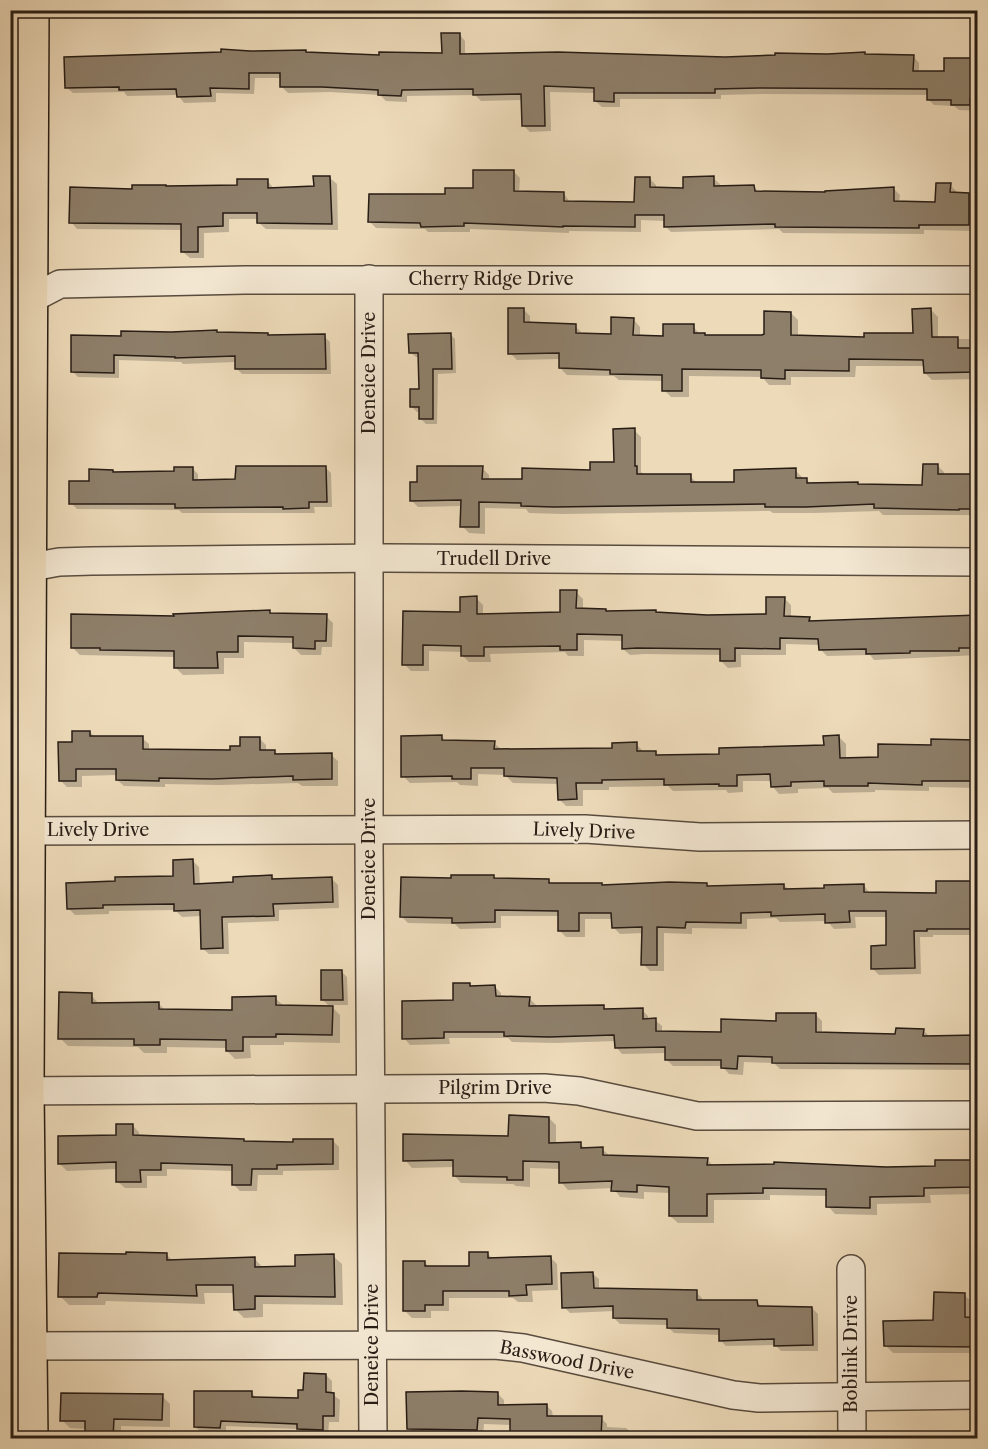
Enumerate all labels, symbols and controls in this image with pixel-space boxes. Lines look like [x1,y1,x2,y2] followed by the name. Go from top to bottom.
[408,268,574,290] street label: Cherry Ridge Drive
[358,312,380,434] street label: Deneice Drive
[437,548,551,570] street label: Trudell Drive
[358,798,380,920] street label: Deneice Drive
[532,818,636,844] street label: Lively Drive
[47,819,149,841] street label: Lively Drive
[438,1077,552,1099] street label: Pilgrim Drive
[361,1284,383,1406] street label: Deneice Drive
[840,1295,862,1413] street label: Boblink Drive
[498,1336,636,1384] street label: Basswood Drive

